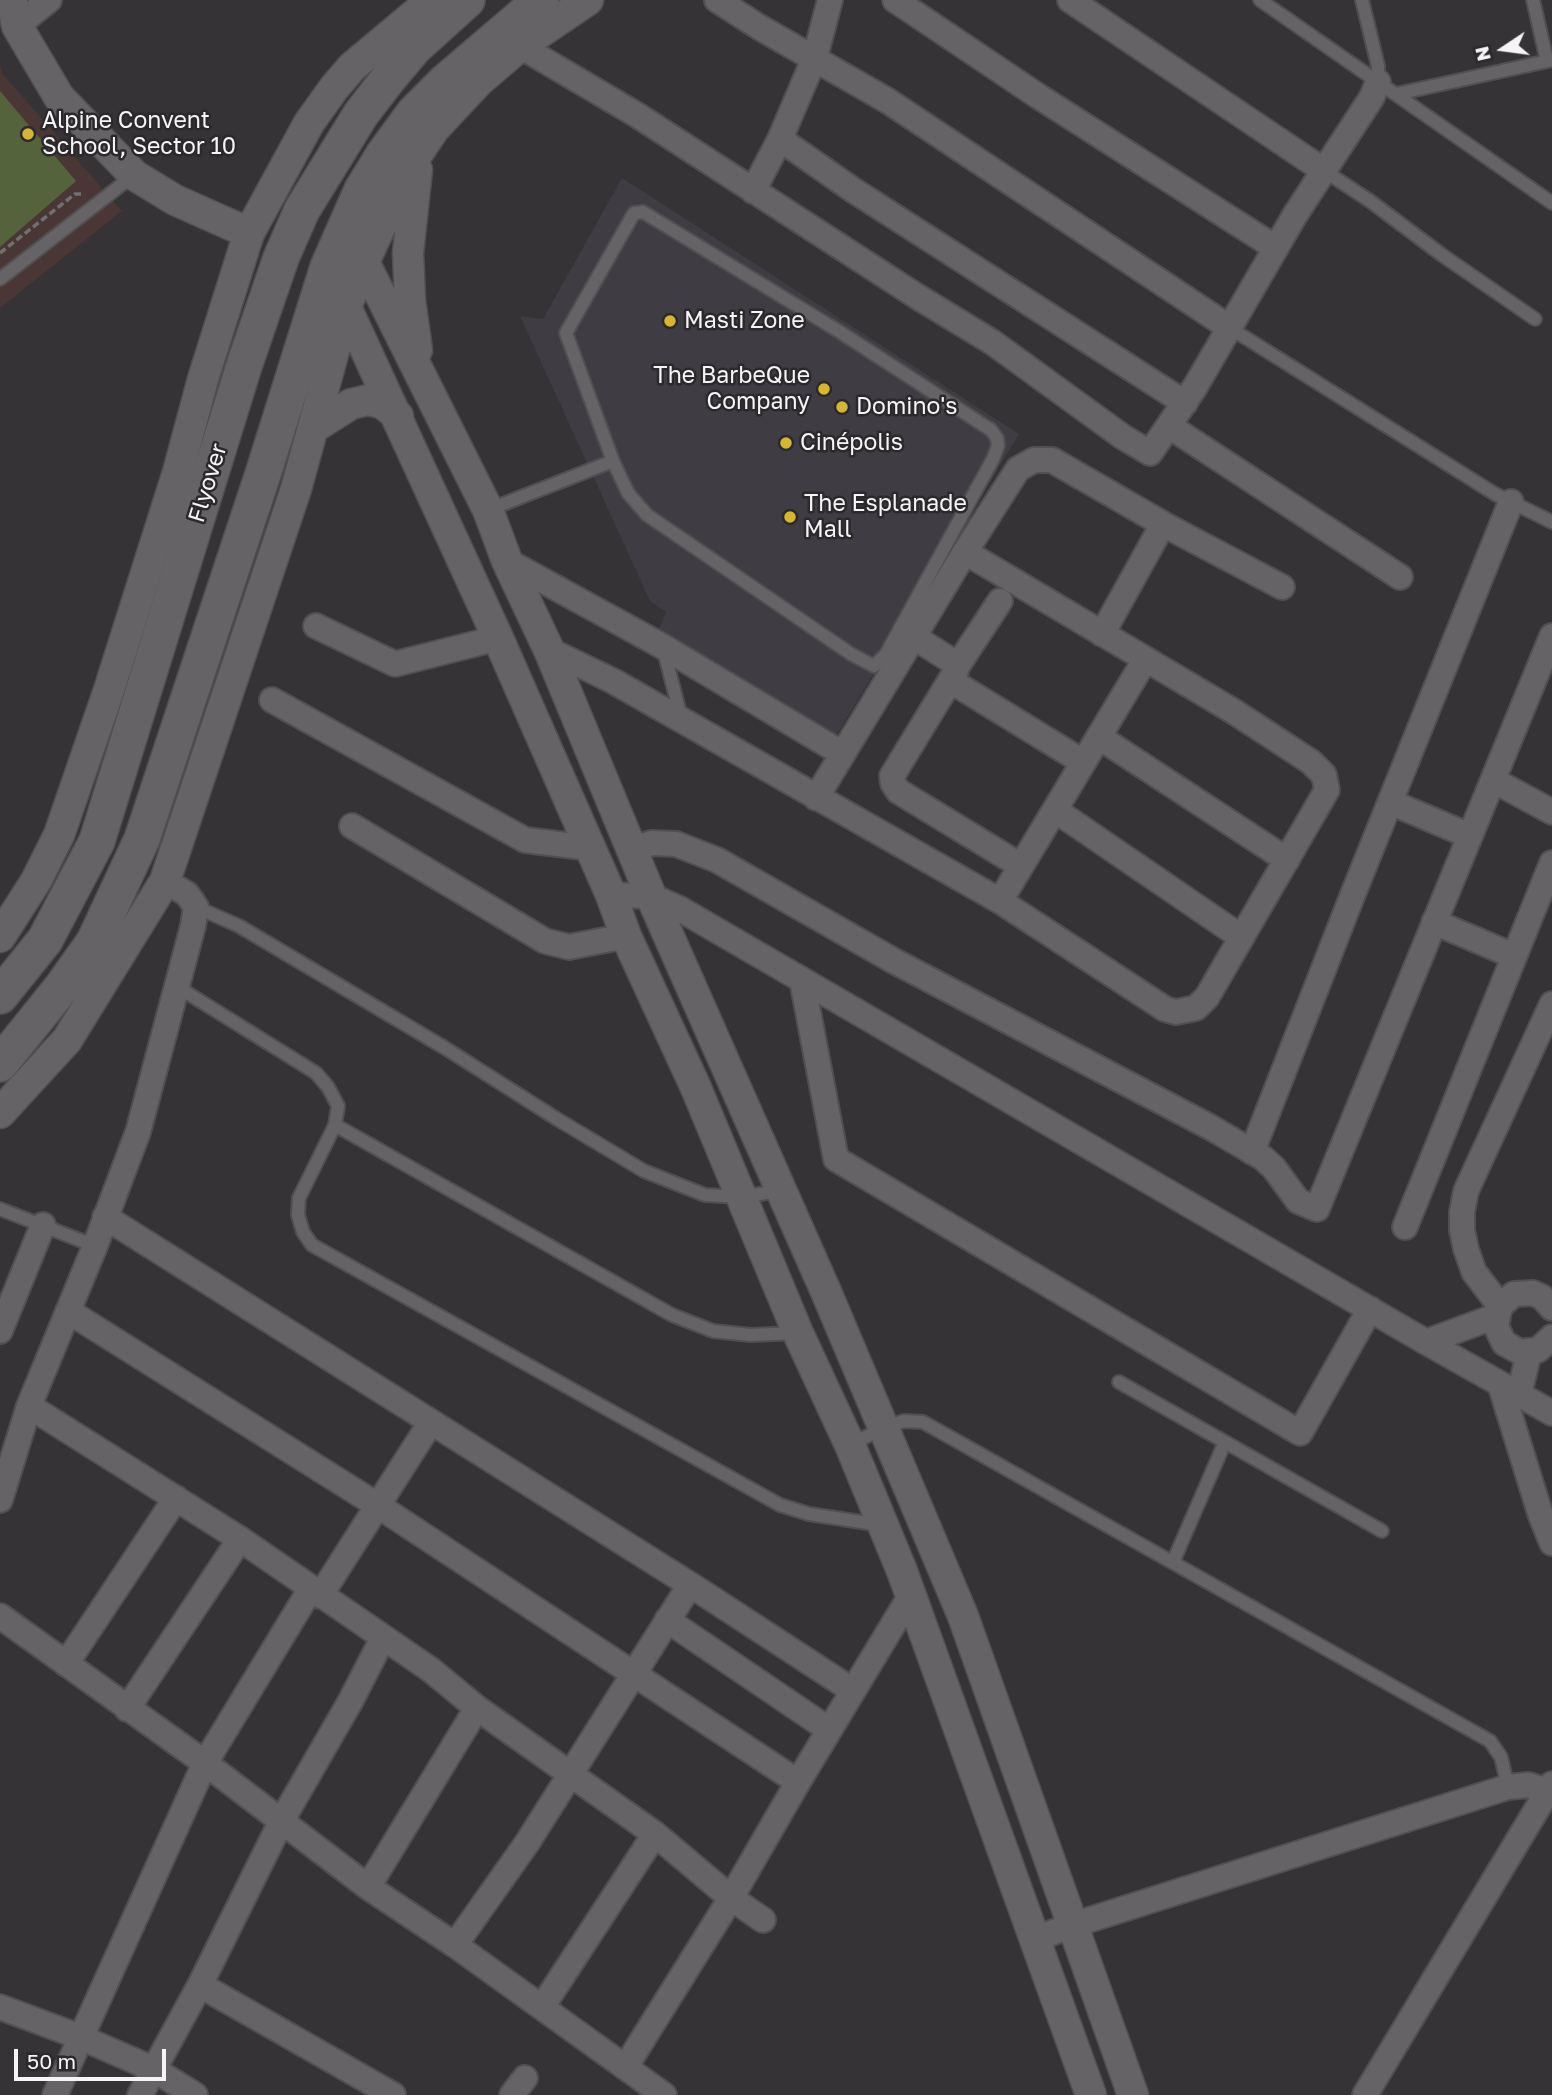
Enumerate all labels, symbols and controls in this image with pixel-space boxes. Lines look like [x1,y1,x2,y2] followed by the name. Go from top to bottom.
[1468,14,1538,84] north arrow
[1469,44,1495,63] text: N
[42,107,236,161] place label: Alpine Convent School, Sector 10
[20,126,36,142] marker: Alpine Convent School, Sector 10
[684,307,805,335] place label: Masti Zone
[662,313,678,329] marker: Masti Zone
[653,362,810,416] place label: The BarbeQue Company
[816,381,832,397] marker: The BarbeQue Company
[856,393,957,421] place label: Domino's
[834,399,850,415] marker: Domino's
[800,429,903,457] place label: Cinépolis
[778,435,794,451] marker: Cinépolis
[183,440,233,526] street label: Flyover
[804,490,967,544] place label: The Esplanade Mall
[782,509,798,525] marker: The Esplanade Mall
[18,2036,170,2080] scale bar
[27,2048,76,2074] text: 50 m

